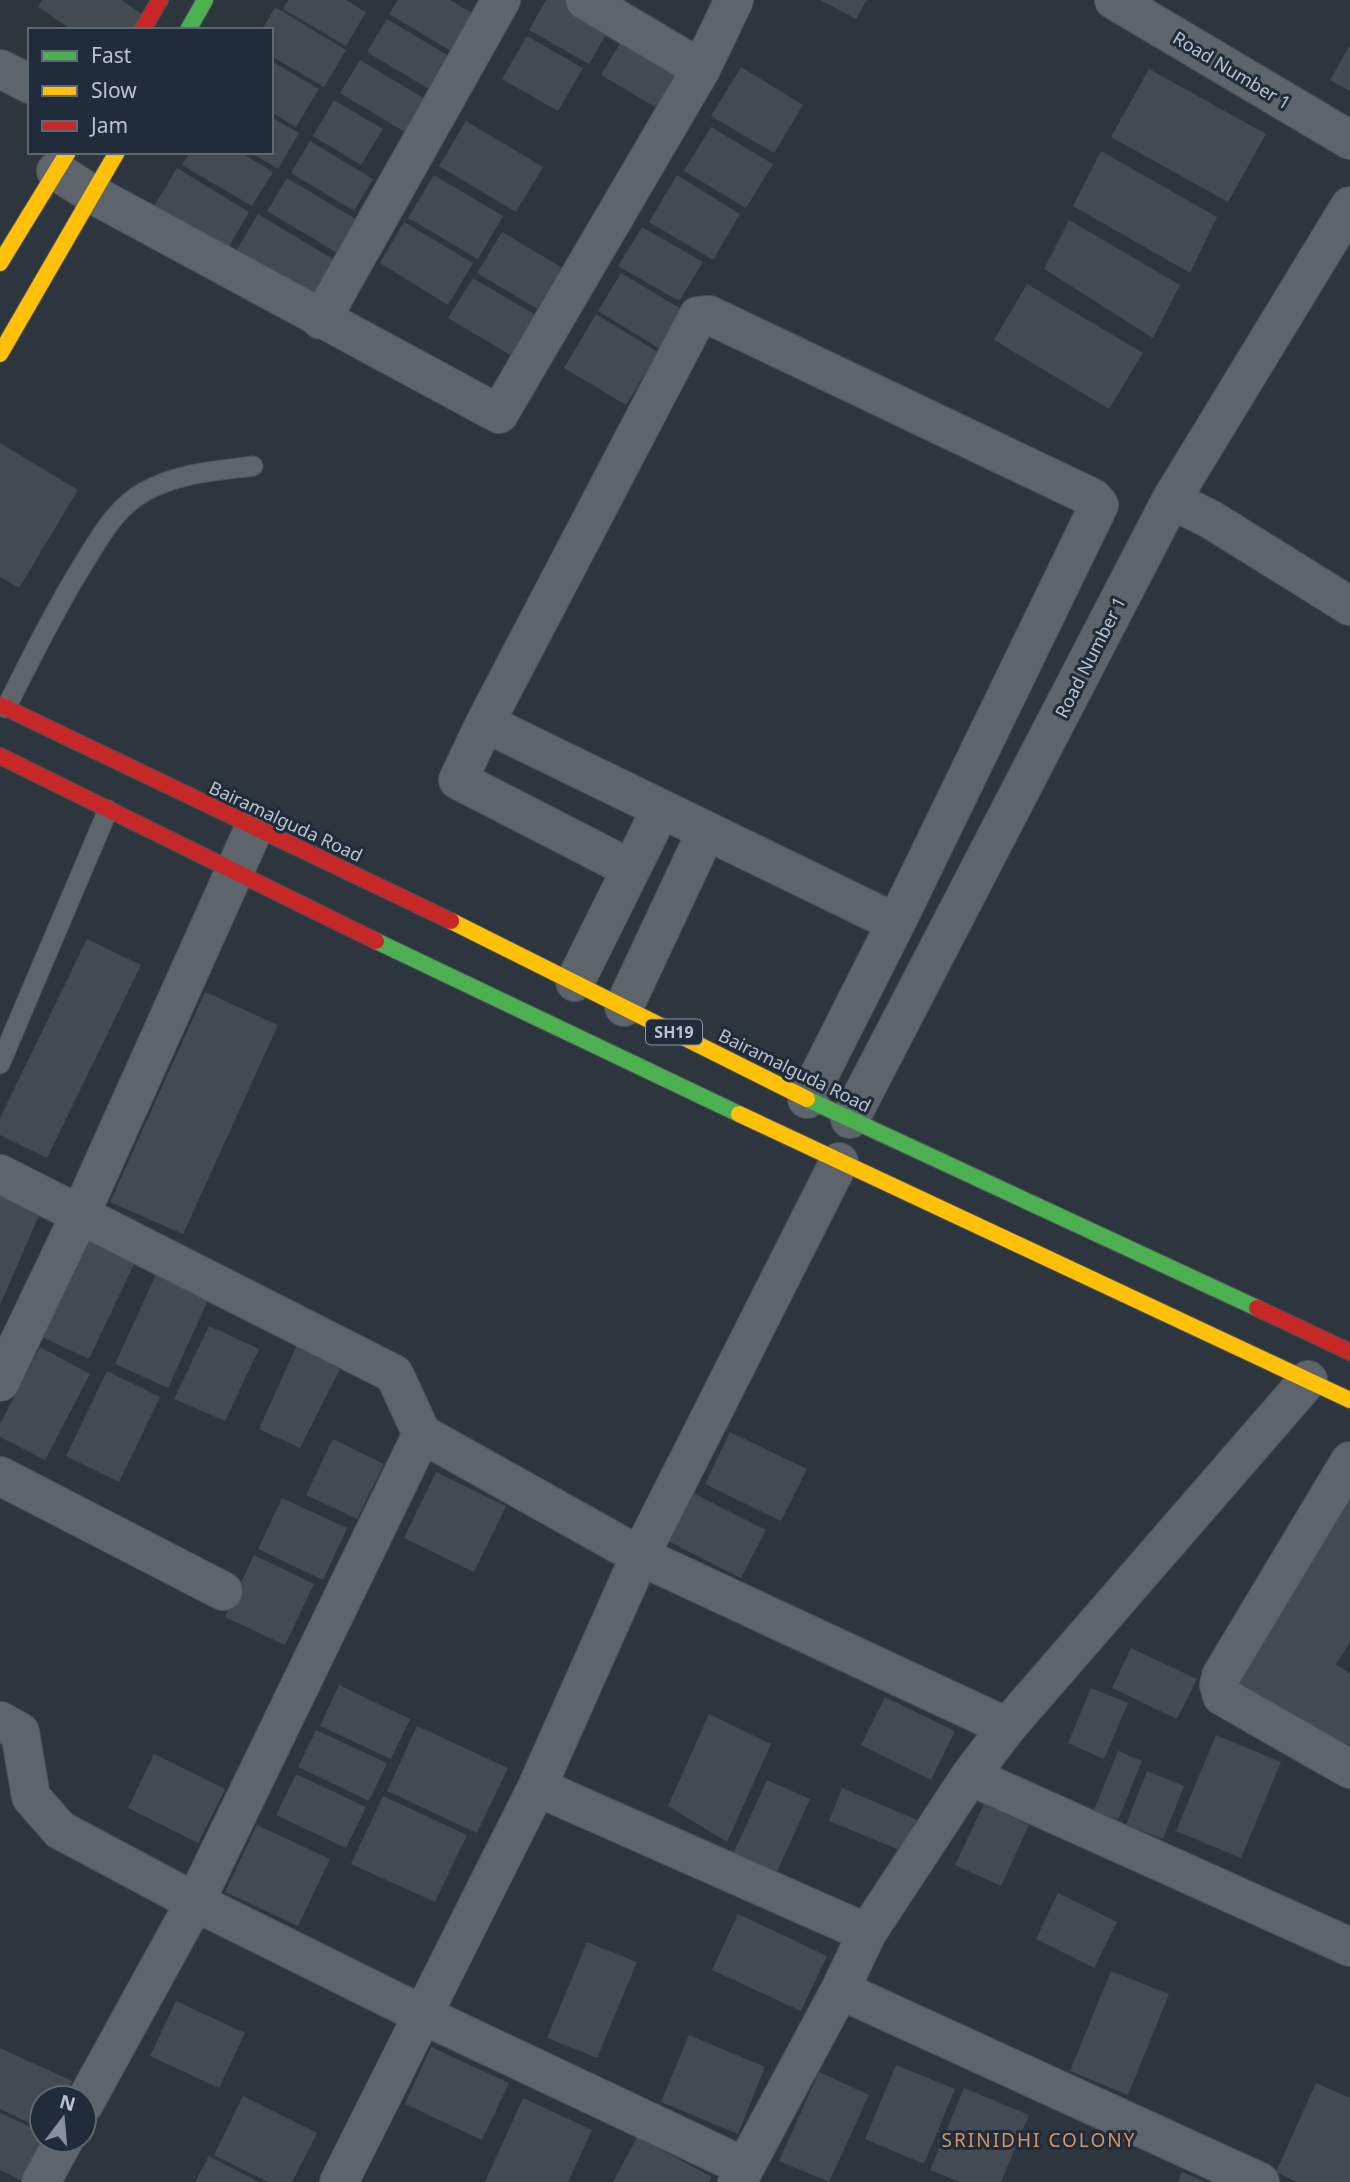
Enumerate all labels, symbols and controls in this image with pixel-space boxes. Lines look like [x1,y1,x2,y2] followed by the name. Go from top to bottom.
[1169,25,1295,115] street label: Road Number 1
[28,28,273,154] legend
[91,41,132,69] text: Fast
[91,76,137,104] text: Slow
[89,111,128,139] text: Jam
[1049,592,1131,722] street label: Road Number 1
[205,775,367,867] street label: Bairamalguda Road
[646,1020,702,1044] road number: SH19
[715,1023,875,1117] street label: Bairamalguda Road
[28,2084,98,2154] north arrow
[57,2088,79,2117] text: N
[942,2127,1136,2153] district label: SRINIDHI COLONY

